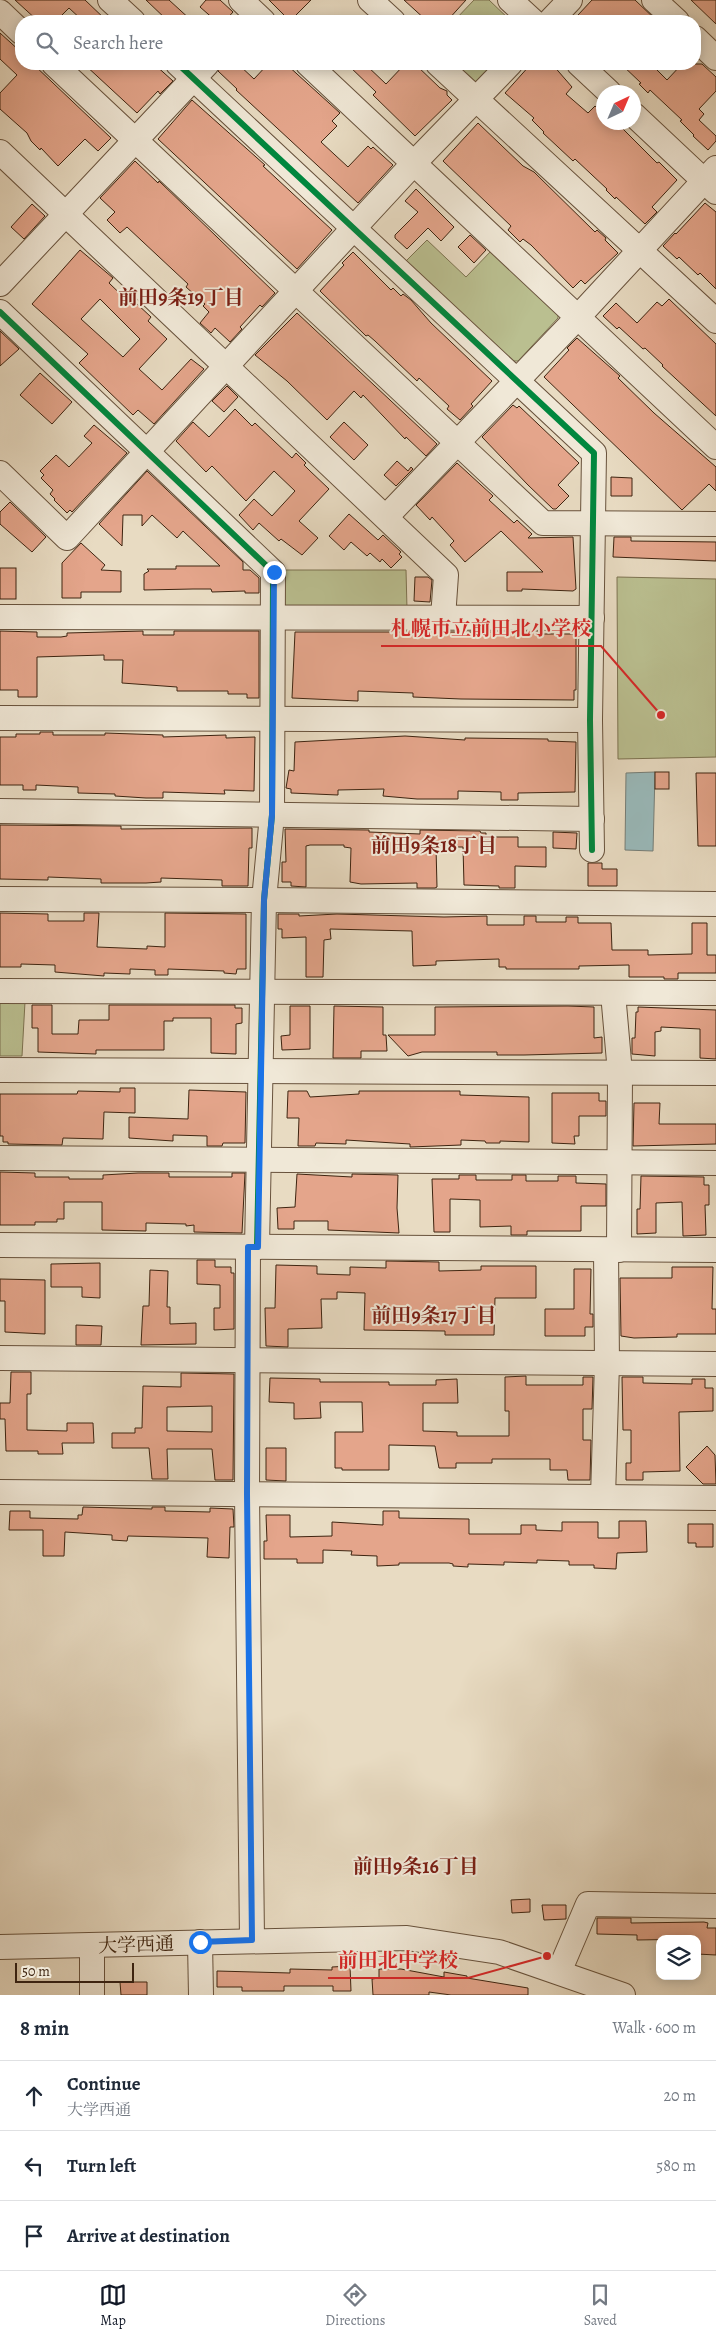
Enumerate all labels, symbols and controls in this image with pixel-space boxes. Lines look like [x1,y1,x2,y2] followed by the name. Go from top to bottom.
[15,15,701,70] search box
[33,29,61,57] icon: search
[73,30,163,56] text: Search here
[596,85,641,130] north arrow
[118,284,244,311] district label: 前田9条19丁目
[263,561,286,584] route end
[381,611,601,646] callout: 札幌市立前田北小学校
[391,615,591,642] text: 札幌市立前田北小学校
[371,832,497,859] district label: 前田9条18丁目
[372,1302,496,1329] district label: 前田9条17丁目
[353,1853,479,1880] district label: 前田9条16丁目
[98,1931,174,1959] street label: 大学西通
[189,1931,212,1954] route start
[656,1935,701,1980] map controls
[656,1935,701,1980] button: layers
[328,1943,468,1978] callout: 前田北中学校
[338,1947,458,1974] text: 前田北中学校
[15,1960,134,1983] scale bar
[22,1962,50,1981] text: 50 m
[20,2014,69,2042] text: 8 min
[613,2017,696,2039] text: Walk · 600 m
[67,2071,141,2097] text: Continue
[20,2082,48,2110] icon: ahead
[663,2085,696,2107] text: 20 m
[67,2099,131,2121] text: 大学西通
[20,2152,48,2180] icon: left
[67,2153,136,2179] text: Turn left
[656,2155,696,2177] text: 580 m
[20,2222,48,2250] icon: arrive
[67,2223,230,2249] text: Arrive at destination
[99,2281,127,2330] tab: Map
[325,2281,385,2330] tab: Directions
[584,2281,617,2330] tab: Saved

